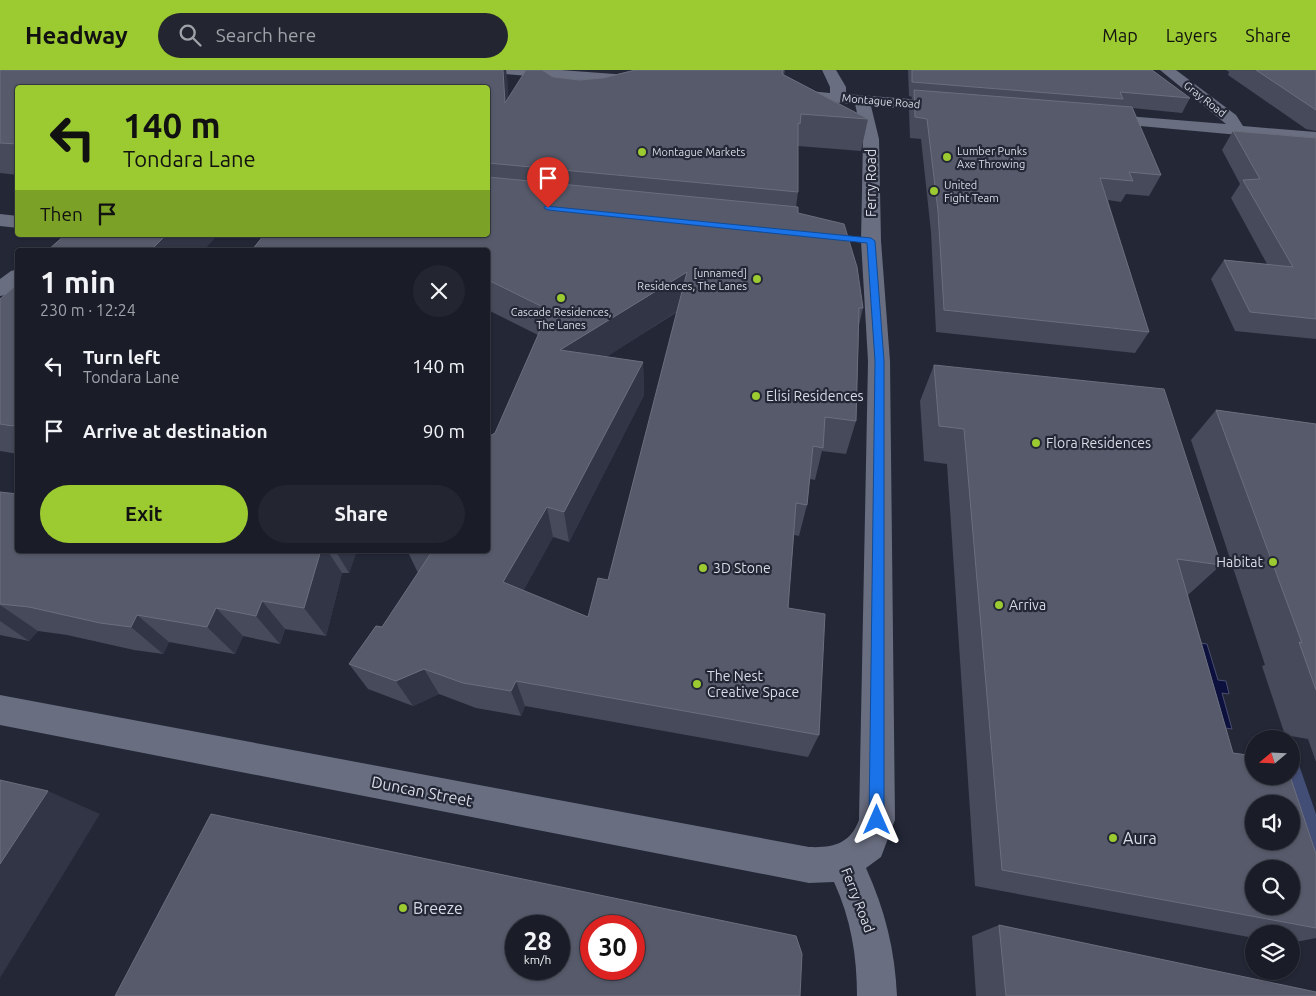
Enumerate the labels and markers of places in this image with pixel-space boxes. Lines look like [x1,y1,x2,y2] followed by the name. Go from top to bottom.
[957,145,1027,170] place label: Lumber Punks Axe Throwing
[636,146,648,158] marker: Montague Markets
[652,146,746,158] place label: Montague Markets
[941,151,953,163] marker: Lumber Punks Axe Throwing
[527,157,569,208] pin
[944,179,999,204] place label: United Fight Team
[928,185,940,197] marker: United Fight Team
[637,267,747,292] place label: [unnamed] Residences, The Lanes
[751,273,763,285] marker: [unnamed] Residences, The Lanes
[555,292,567,304] marker: Cascade Residences, The Lanes
[511,306,611,331] place label: Cascade Residences, The Lanes
[766,388,864,404] place label: Elisi Residences
[750,390,762,402] marker: Elisi Residences
[1046,435,1151,451] place label: Flora Residences
[1030,437,1042,449] marker: Flora Residences
[1216,554,1263,570] place label: Habitat
[1267,556,1279,568] marker: Habitat
[713,560,771,576] place label: 3D Stone
[697,562,709,574] marker: 3D Stone
[1009,597,1046,613] place label: Arriva
[993,599,1005,611] marker: Arriva
[707,668,799,700] place label: The Nest Creative Space
[691,678,703,690] marker: The Nest Creative Space
[1123,829,1157,847] place label: Aura
[1107,832,1119,844] marker: Aura
[413,899,463,917] place label: Breeze
[397,902,409,914] marker: Breeze

